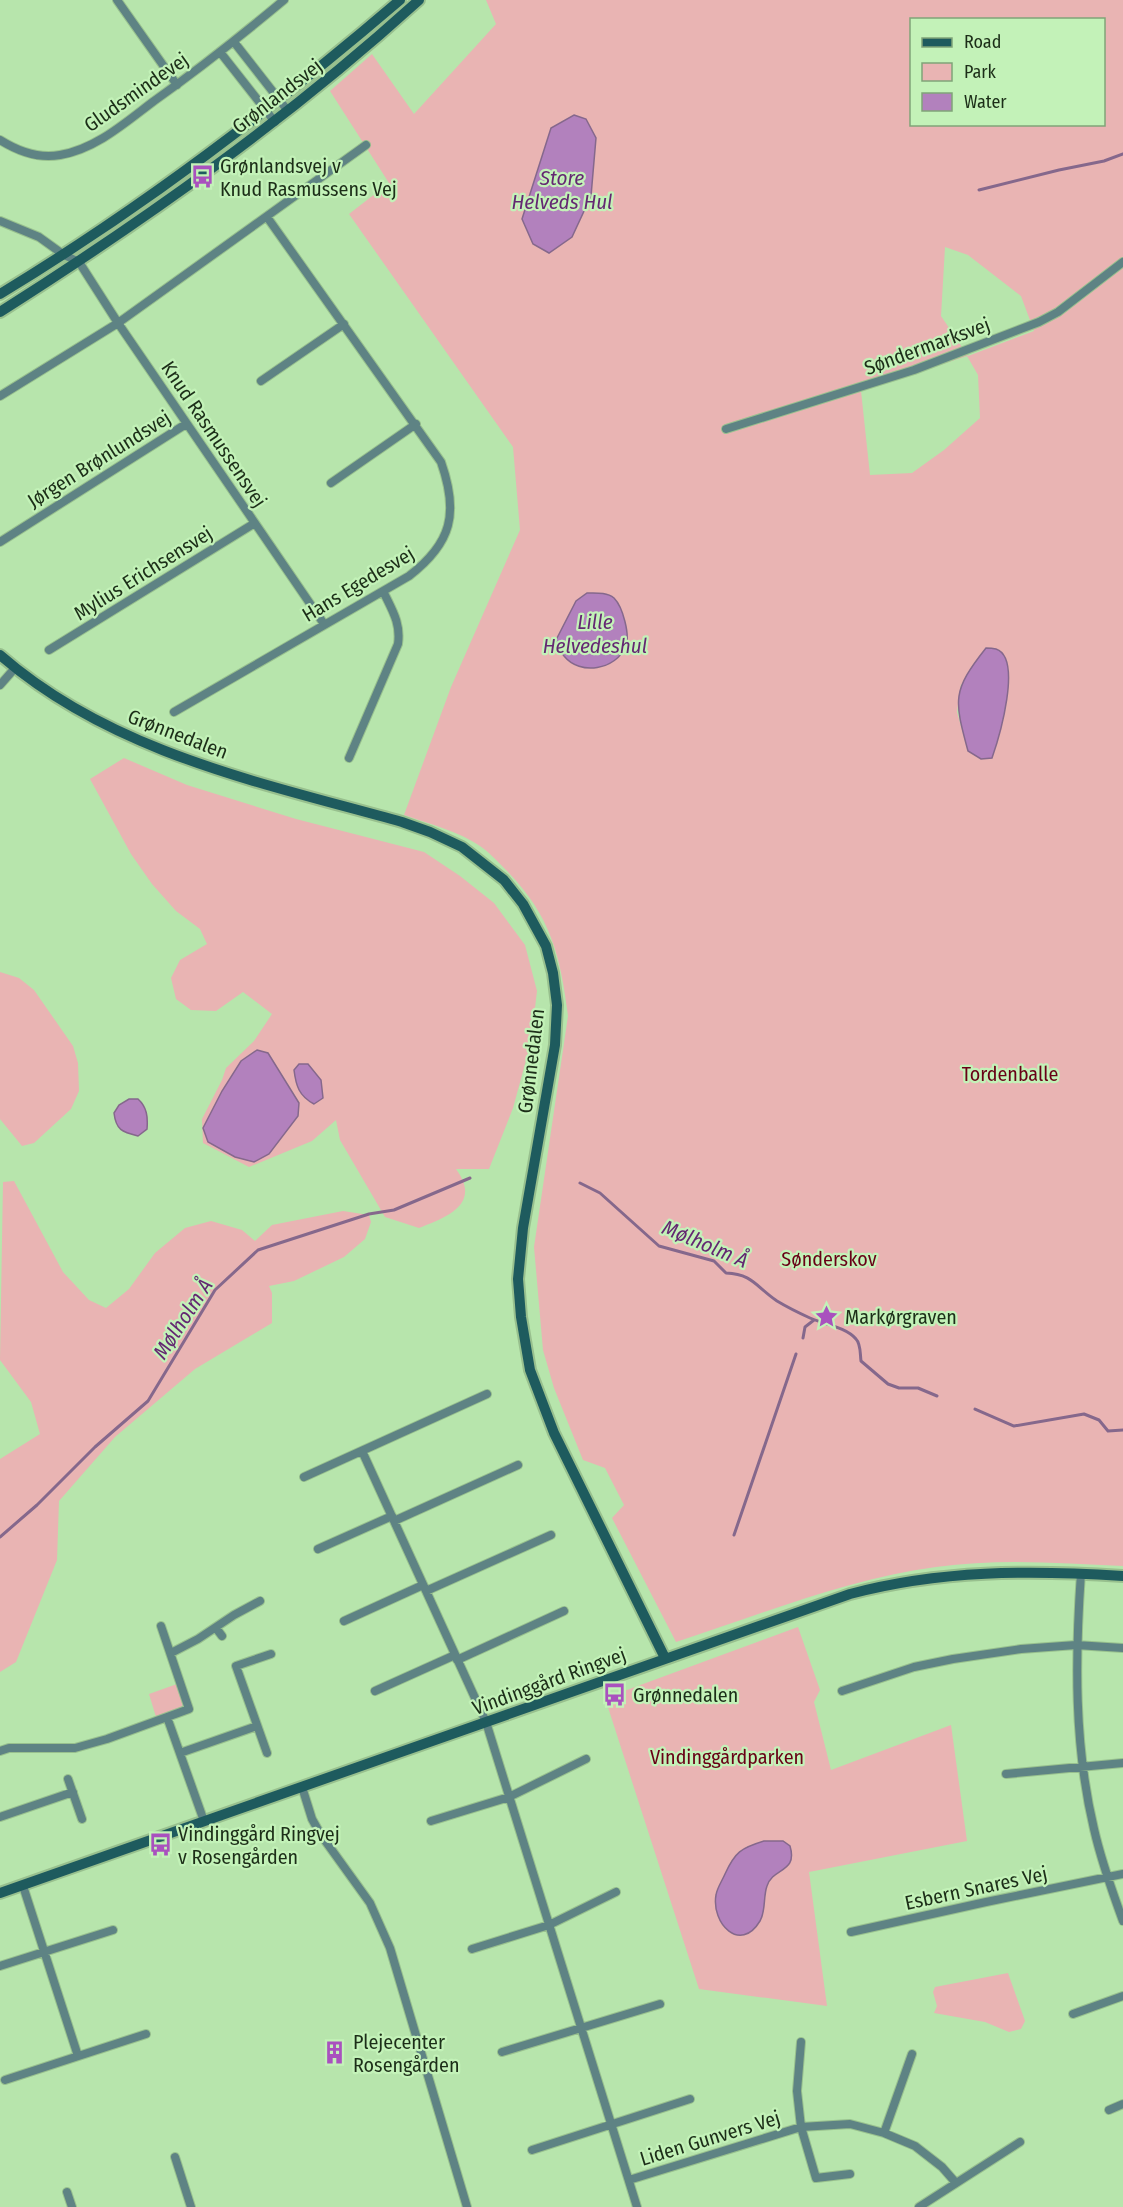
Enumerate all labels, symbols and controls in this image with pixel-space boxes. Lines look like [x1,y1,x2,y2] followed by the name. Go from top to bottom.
[910,18,1105,126] legend
[964,31,1001,53] text: Road
[79,47,193,137] street label: Gludsmindevej
[227,54,327,138] street label: Grønlandsvej
[964,61,997,83] text: Park
[964,91,1007,113] text: Water
[220,154,397,201] place label: Grønlandsvej v Knud Rasmussens Vej
[189,164,215,190] bus stop icon: Grønlandsvej v Knud Rasmussens Vej
[511,165,613,215] water label: Store Helveds Hul
[861,312,993,380] street label: Søndermarksvej
[156,356,272,512] street label: Knud Rasmussensvej
[23,405,175,513] street label: Jørgen Brønlundsvej
[69,521,217,625] street label: Mylius Erichsensvej
[298,541,418,627] street label: Hans Egedesvej
[543,609,647,659] water label: Lille Helvedeshul
[125,704,231,764] street label: Grønnedalen
[513,1007,549,1115] street label: Grønnedalen
[962,1062,1058,1086] park label: Tordenballe
[658,1214,752,1274] water label: Mølholm Å
[781,1247,877,1271] park label: Sønderskov
[147,1274,219,1364] water label: Mølholm Å
[814,1304,840,1330] place icon: Markørgraven
[845,1305,957,1329] place label: Markørgraven
[469,1642,629,1720] street label: Vindinggård Ringvej
[602,1682,628,1708] bus stop icon: Grønnedalen
[633,1683,738,1707] place label: Grønnedalen
[650,1745,804,1769] park label: Vindinggårdparken
[178,1822,340,1869] place label: Vindinggård Ringvej v Rosengården
[147,1832,173,1858] bus stop icon: Vindinggård Ringvej v Rosengården
[903,1861,1049,1915] street label: Esbern Snares Vej
[353,2030,459,2077] place label: Plejecenter Rosengården
[322,2040,348,2066] building icon: Plejecenter Rosengården
[637,2105,783,2171] street label: Liden Gunvers Vej

